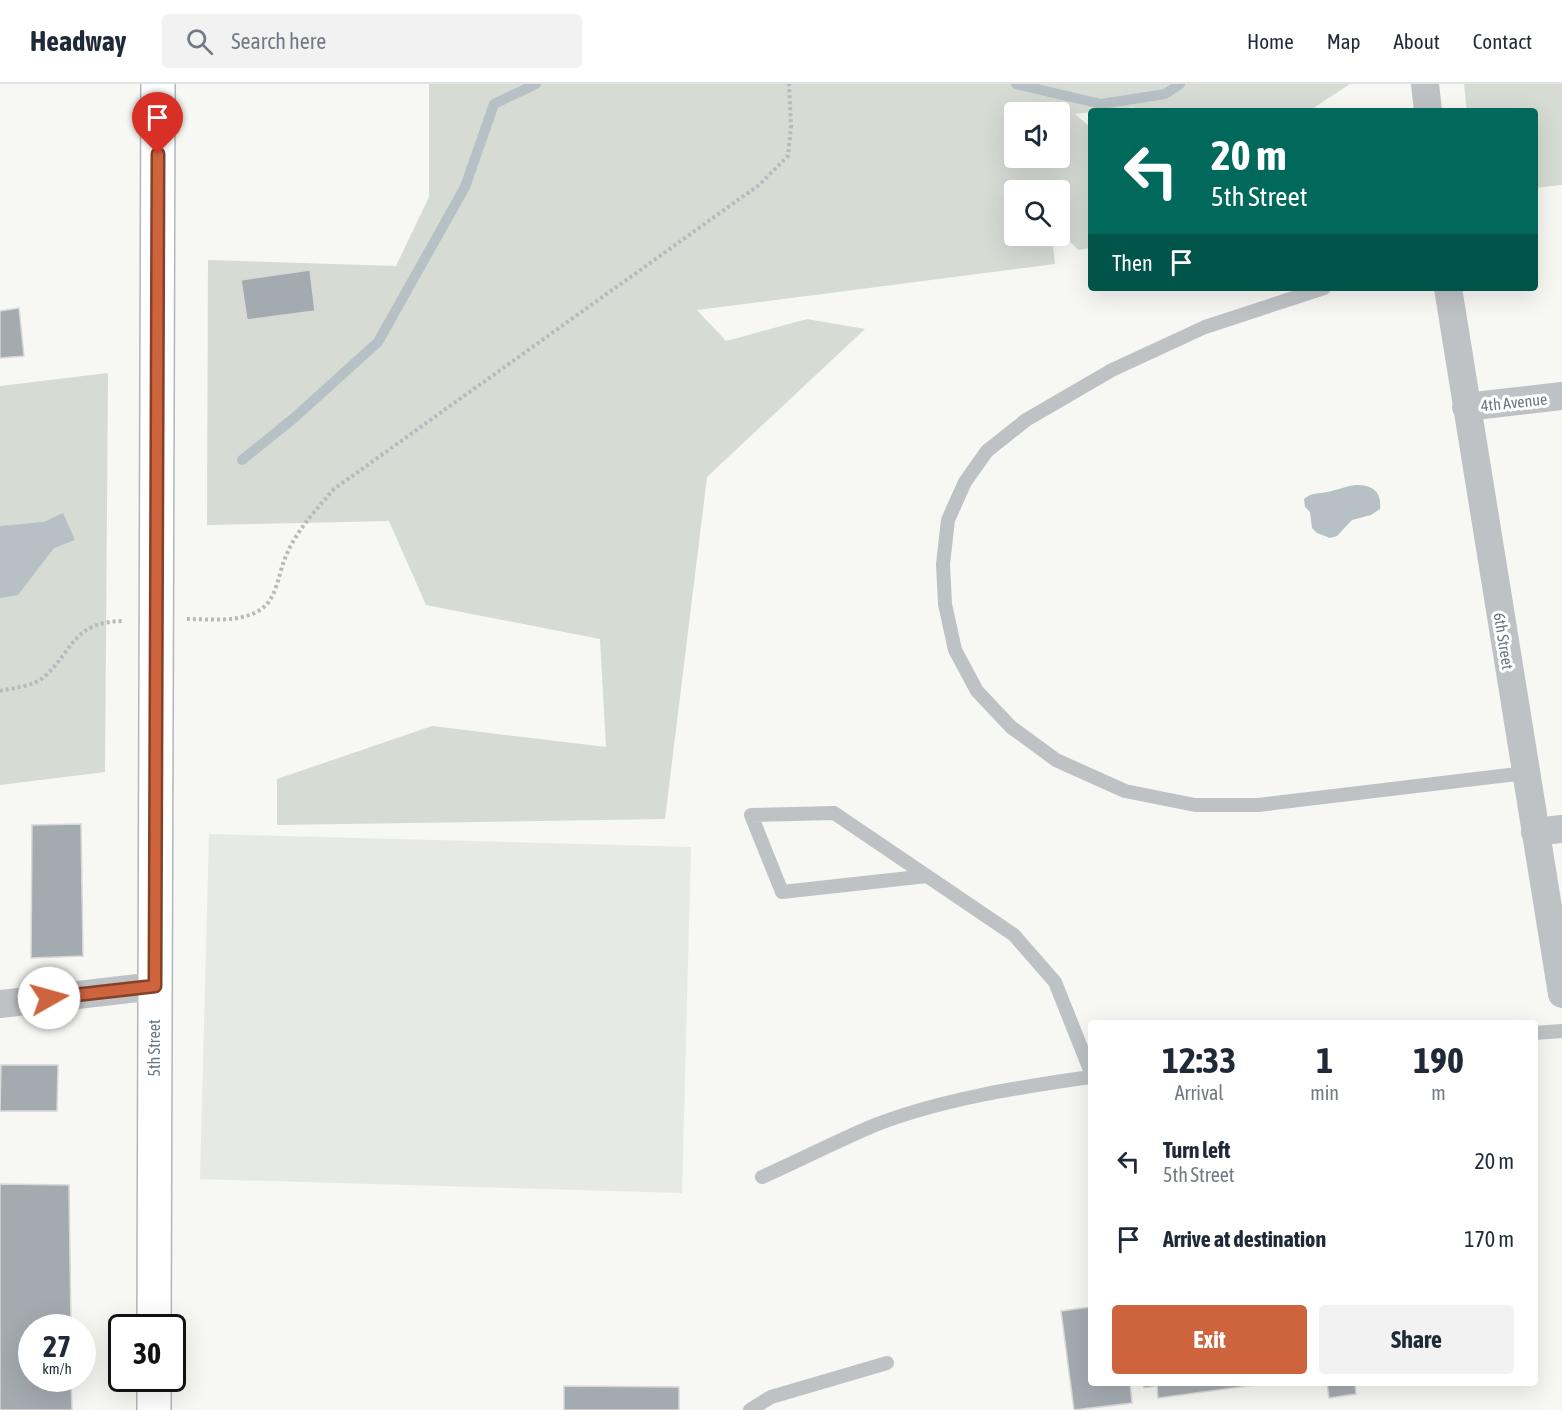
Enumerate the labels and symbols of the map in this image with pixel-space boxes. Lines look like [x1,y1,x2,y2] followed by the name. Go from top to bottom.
[132,92,183,154] pin
[1480,390,1548,414] street label: 4th Avenue
[1491,611,1517,671] street label: 6th Street
[17,966,81,1030] position arrow
[145,1019,163,1077] street label: 5th Street
[108,1314,186,1392] speed limit sign: 30

